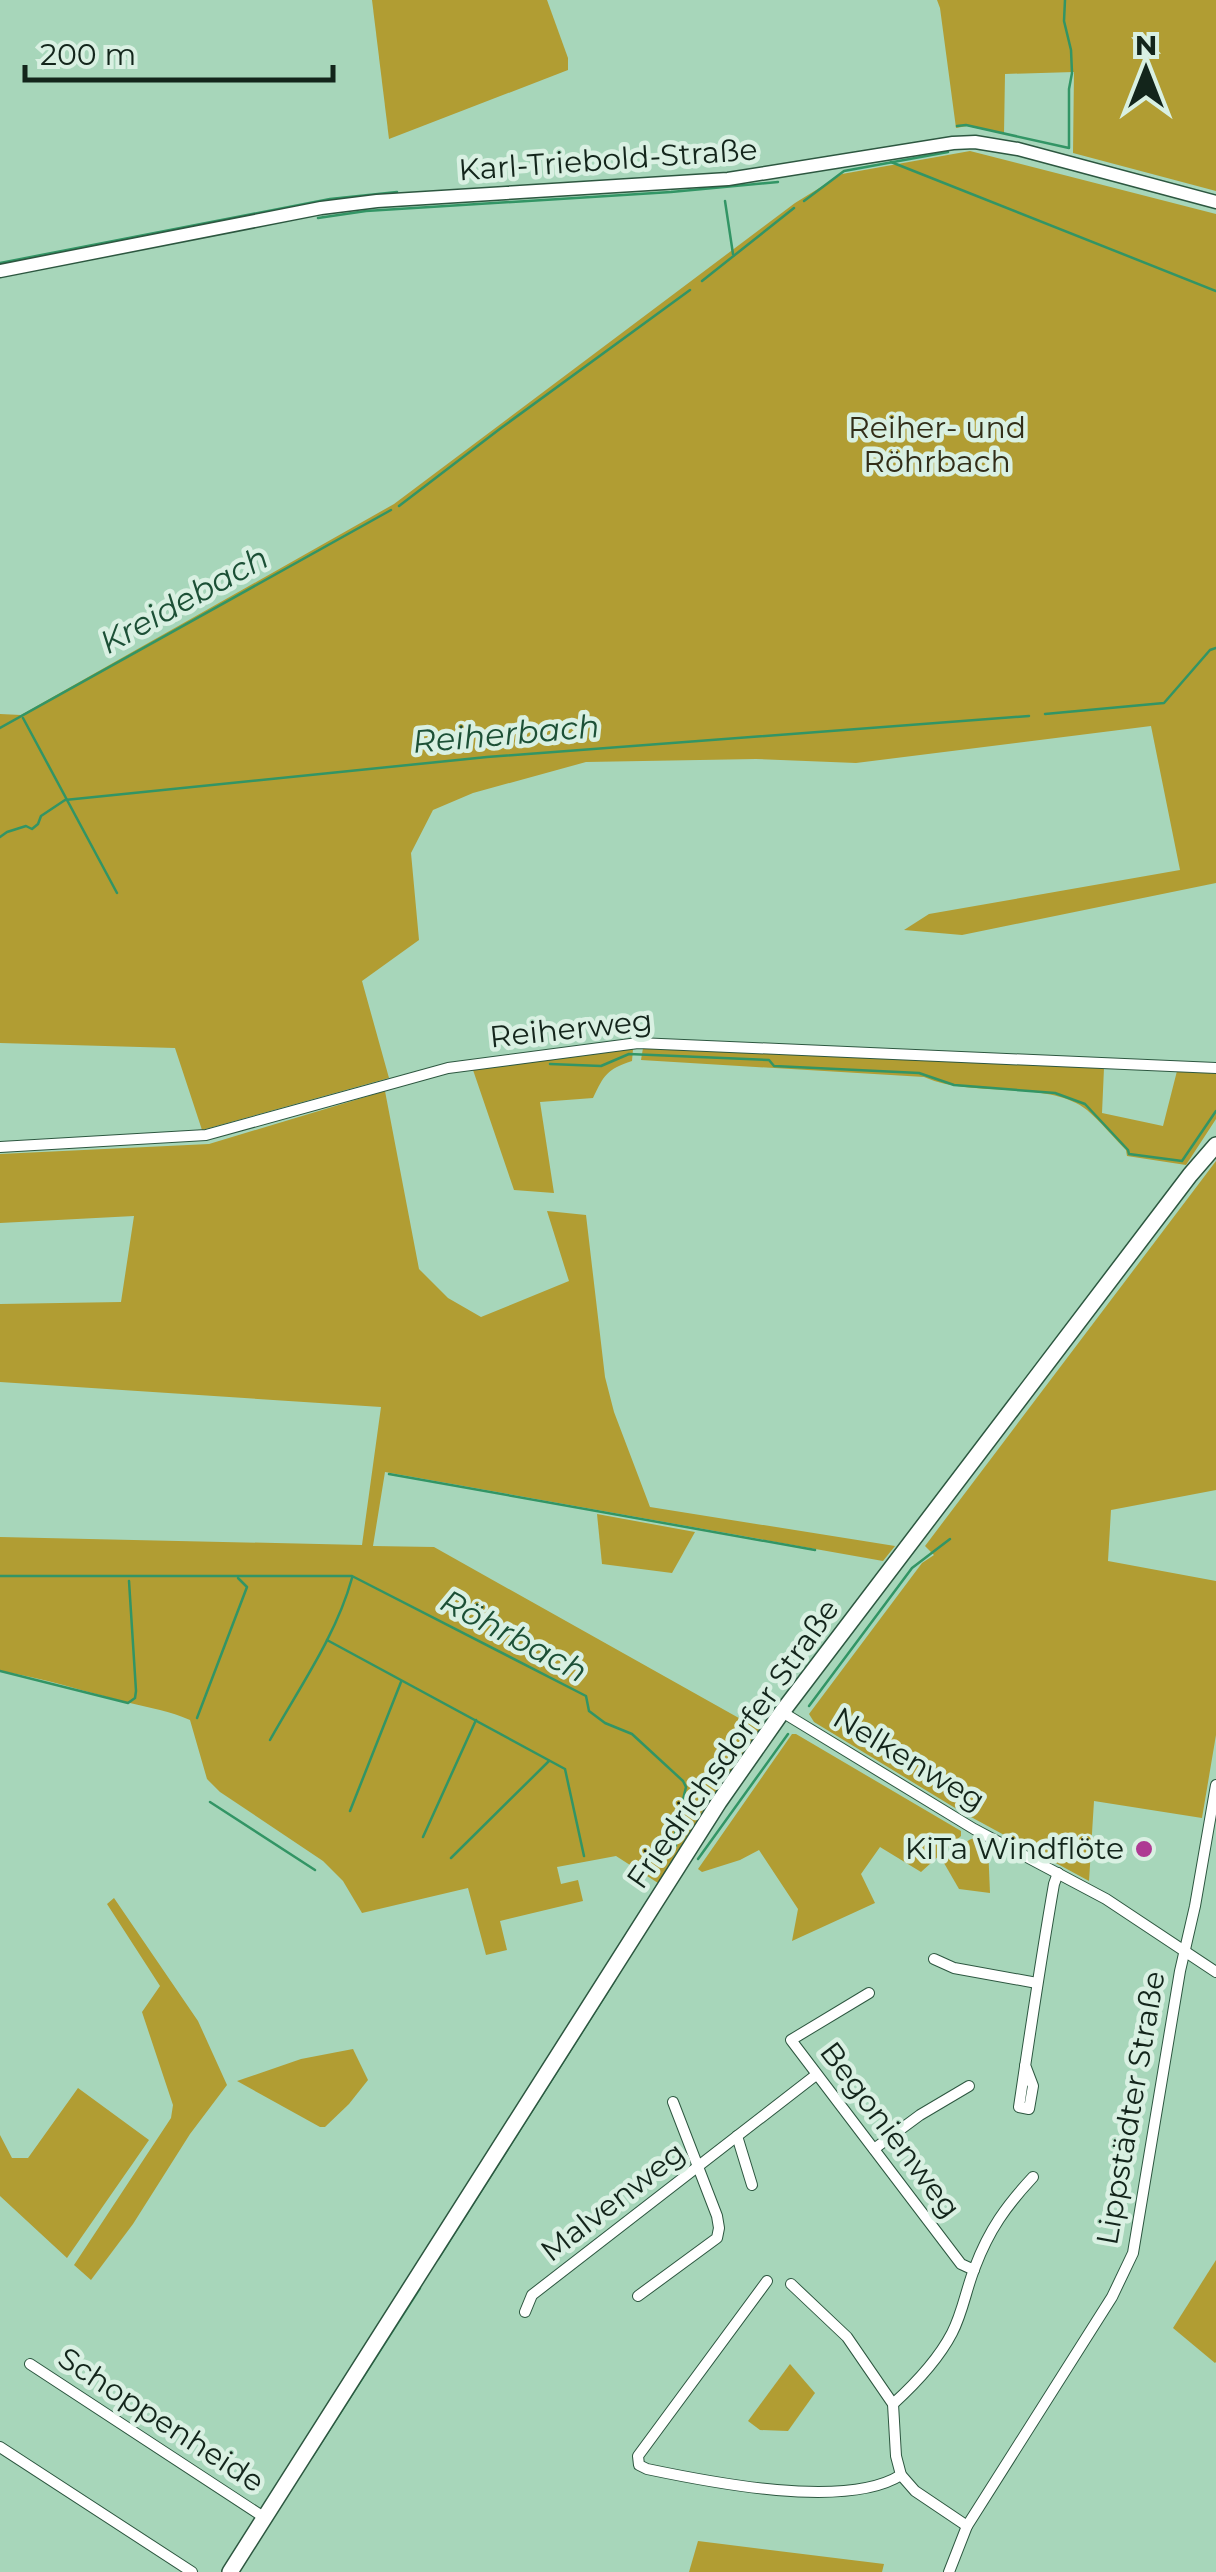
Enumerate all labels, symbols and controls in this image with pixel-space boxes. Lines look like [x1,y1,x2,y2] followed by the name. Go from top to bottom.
[25,20,332,82] scale bar
[1096,20,1196,120] north arrow
[1135,28,1157,62] text: N
[40,36,136,73] text: 200 m
[457,131,759,188] street label: Karl-Triebold-Straße
[848,409,1026,480] park label: Reiher- und Röhrbach
[93,537,275,662] water label: Kreidebach
[411,706,601,761] water label: Reiherbach
[488,1002,654,1055] street label: Reiherweg
[434,1581,594,1690] water label: Röhrbach
[619,1592,847,1896] street label: Friedrichsdorfer Straße
[827,1699,992,1818] street label: Nelkenweg
[905,1830,1124,1867] place label: KiTa Windflöte
[1133,1838,1155,1860] marker: KiTa Windflöte
[1088,1968,1173,2248] street label: Lippstädter Straße
[812,2034,969,2225] street label: Begonienweg
[533,2134,692,2269] street label: Malvenweg
[51,2339,271,2500] street label: Schoppenheide

